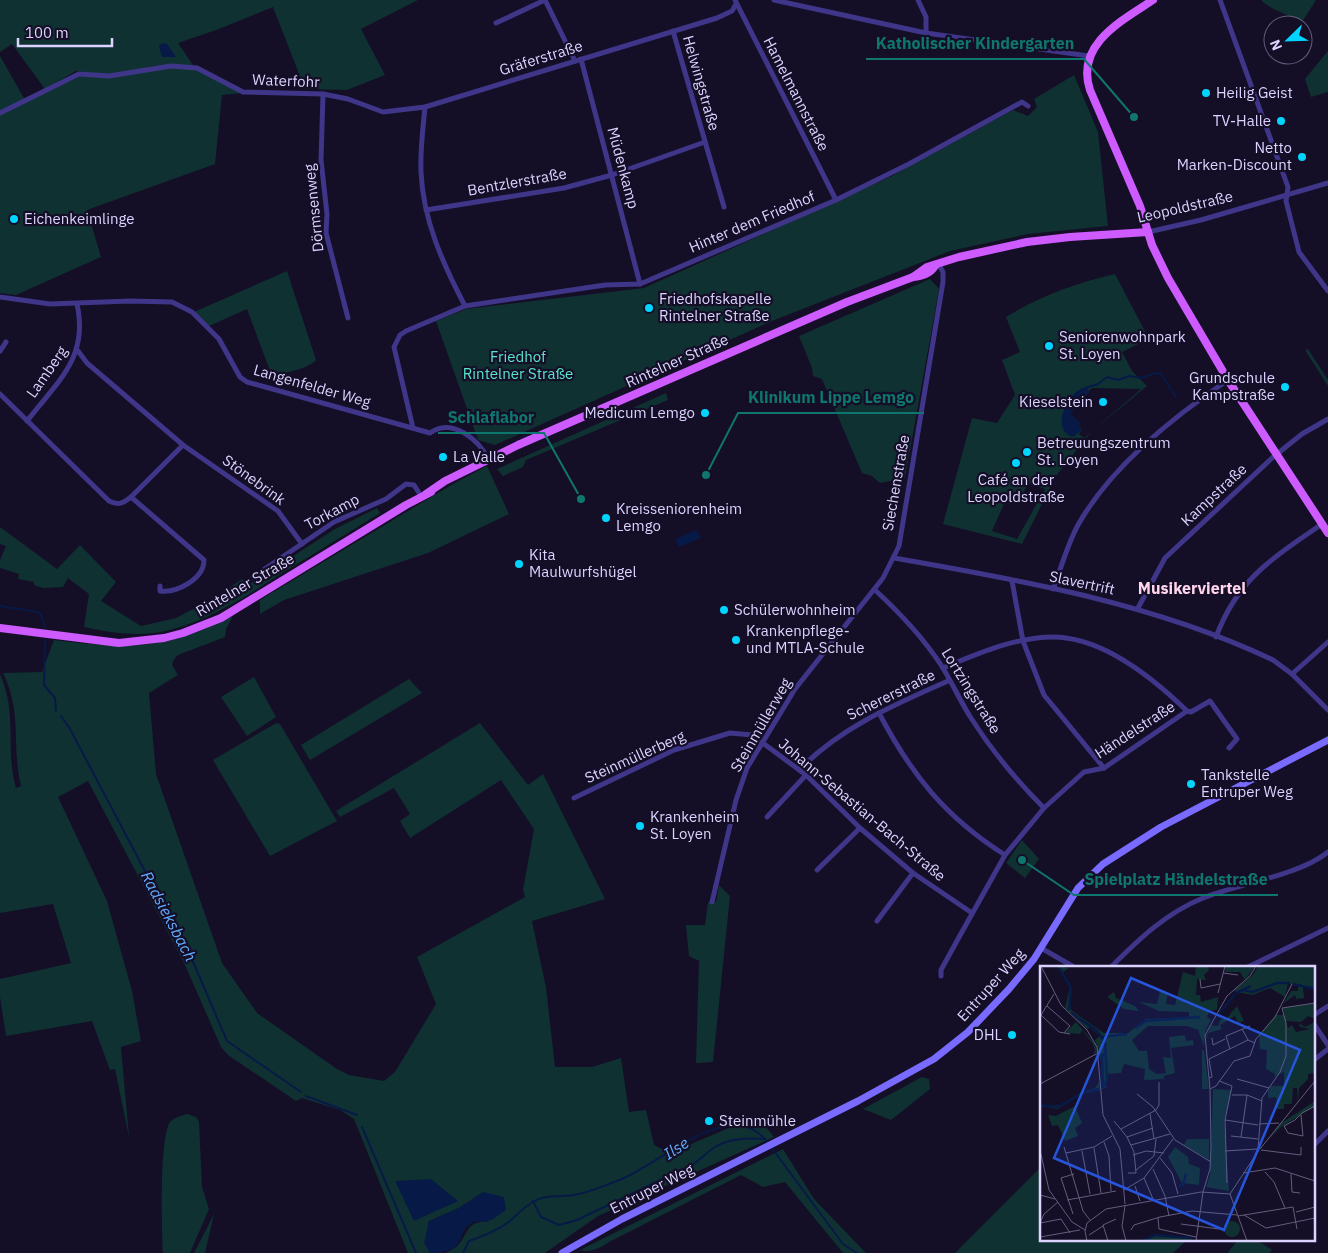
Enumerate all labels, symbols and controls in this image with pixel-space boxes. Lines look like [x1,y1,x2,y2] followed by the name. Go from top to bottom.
[18,15,111,47] scale bar
[1263,15,1313,65] north arrow
[25,23,69,42] text: 100 m
[866,28,1084,59] callout: Katholischer Kindergarten
[679,33,724,133] street label: Helwingstraße
[759,33,833,154] street label: Hamelmannstraße
[876,33,1074,53] text: Katholischer Kindergarten
[497,36,585,79] street label: Gräferstraße
[1266,37,1286,53] text: N
[252,70,321,91] street label: Waterfohr
[1216,83,1293,102] place label: Heilig Geist
[1200,87,1212,99] marker: Heilig Geist
[1213,111,1271,130] place label: TV-Halle
[1275,115,1287,127] marker: TV-Halle
[603,125,644,211] street label: Müdenkamp
[1177,138,1292,174] place label: Netto Marken-Discount
[1296,151,1308,163] marker: Netto Marken-Discount
[299,163,328,253] street label: Dörmsenweg
[466,163,568,200] street label: Bentzlerstraße
[686,186,818,257] street label: Hinter dem Friedhof
[1135,186,1235,227] street label: Leopoldstraße
[24,209,134,228] place label: Eichenkeimlinge
[8,213,20,225] marker: Eichenkeimlinge
[659,289,771,325] place label: Friedhofskapelle Rintelner Straße
[643,302,655,314] marker: Friedhofskapelle Rintelner Straße
[1059,327,1186,363] place label: Seniorenwohnpark St. Loyen
[622,329,731,392] street label: Rintelner Straße
[1043,340,1055,352] marker: Seniorenwohnpark St. Loyen
[22,342,71,401] street label: Lamberg
[463,347,573,383] park label: Friedhof Rintelner Straße
[251,360,373,411] street label: Langenfelder Weg
[1189,368,1275,404] place label: Grundschule Kampstraße
[1279,381,1291,393] marker: Grundschule Kampstraße
[738,382,924,413] callout: Klinikum Lippe Lemgo
[748,387,914,407] text: Klinikum Lippe Lemgo
[1019,392,1093,411] place label: Kieselstein
[1097,396,1109,408] marker: Kieselstein
[438,402,544,433] callout: Schlaflabor
[585,403,695,422] place label: Medicum Lemgo
[448,407,535,427] text: Schlaflabor
[699,407,711,419] marker: Medicum Lemgo
[878,433,913,532] street label: Siechenstraße
[1037,433,1171,469] place label: Betreuungszentrum St. Loyen
[1021,446,1033,458] marker: Betreuungszentrum St. Loyen
[453,447,505,466] place label: La Valle
[219,450,290,509] street label: Stönebrink
[437,451,449,463] marker: La Valle
[1010,457,1022,469] marker: Café an der Leopoldstraße
[1177,459,1250,530] street label: Kampstraße
[967,470,1065,506] place label: Café an der Leopoldstraße
[301,489,362,534] street label: Torkamp
[616,499,742,535] place label: Kreisseniorenheim Lemgo
[600,512,612,524] marker: Kreisseniorenheim Lemgo
[529,545,637,581] place label: Kita Maulwurfshügel
[192,549,297,620] street label: Rintelner Straße
[513,558,525,570] marker: Kita Maulwurfshügel
[1048,566,1117,599] street label: Slavertrift
[1138,578,1246,598] district label: Musikerviertel
[734,600,856,619] place label: Schülerwohnheim
[718,604,730,616] marker: Schülerwohnheim
[746,621,864,657] place label: Krankenpflege- und MTLA-Schule
[730,634,742,646] marker: Krankenpflege- und MTLA-Schule
[938,644,1005,737] street label: Lortzingstraße
[843,665,938,724] street label: Schererstraße
[726,674,795,775] street label: Steinmüllerweg
[1091,697,1178,763] street label: Händelstraße
[582,726,688,787] street label: Steinmüllerberg
[775,734,950,885] street label: Johann-Sebastian-Bach-Straße
[1201,765,1293,801] place label: Tankstelle Entruper Weg
[1185,778,1197,790] marker: Tankstelle Entruper Weg
[650,807,739,843] place label: Krankenheim St. Loyen
[634,820,646,832] marker: Krankenheim St. Loyen
[1074,864,1278,895] callout: Spielplatz Händelstraße
[137,867,201,965] water label: Radsieksbach
[1084,869,1268,889] text: Spielplatz Händelstraße
[953,944,1028,1025] street label: Entruper Weg
[1040,966,1316,1240] inset map
[974,1025,1002,1044] place label: DHL
[1006,1029,1018,1041] marker: DHL
[719,1111,796,1130] place label: Steinmühle
[703,1115,715,1127] marker: Steinmühle
[660,1132,692,1164] water label: Ilse
[607,1159,697,1218] street label: Entruper Weg

